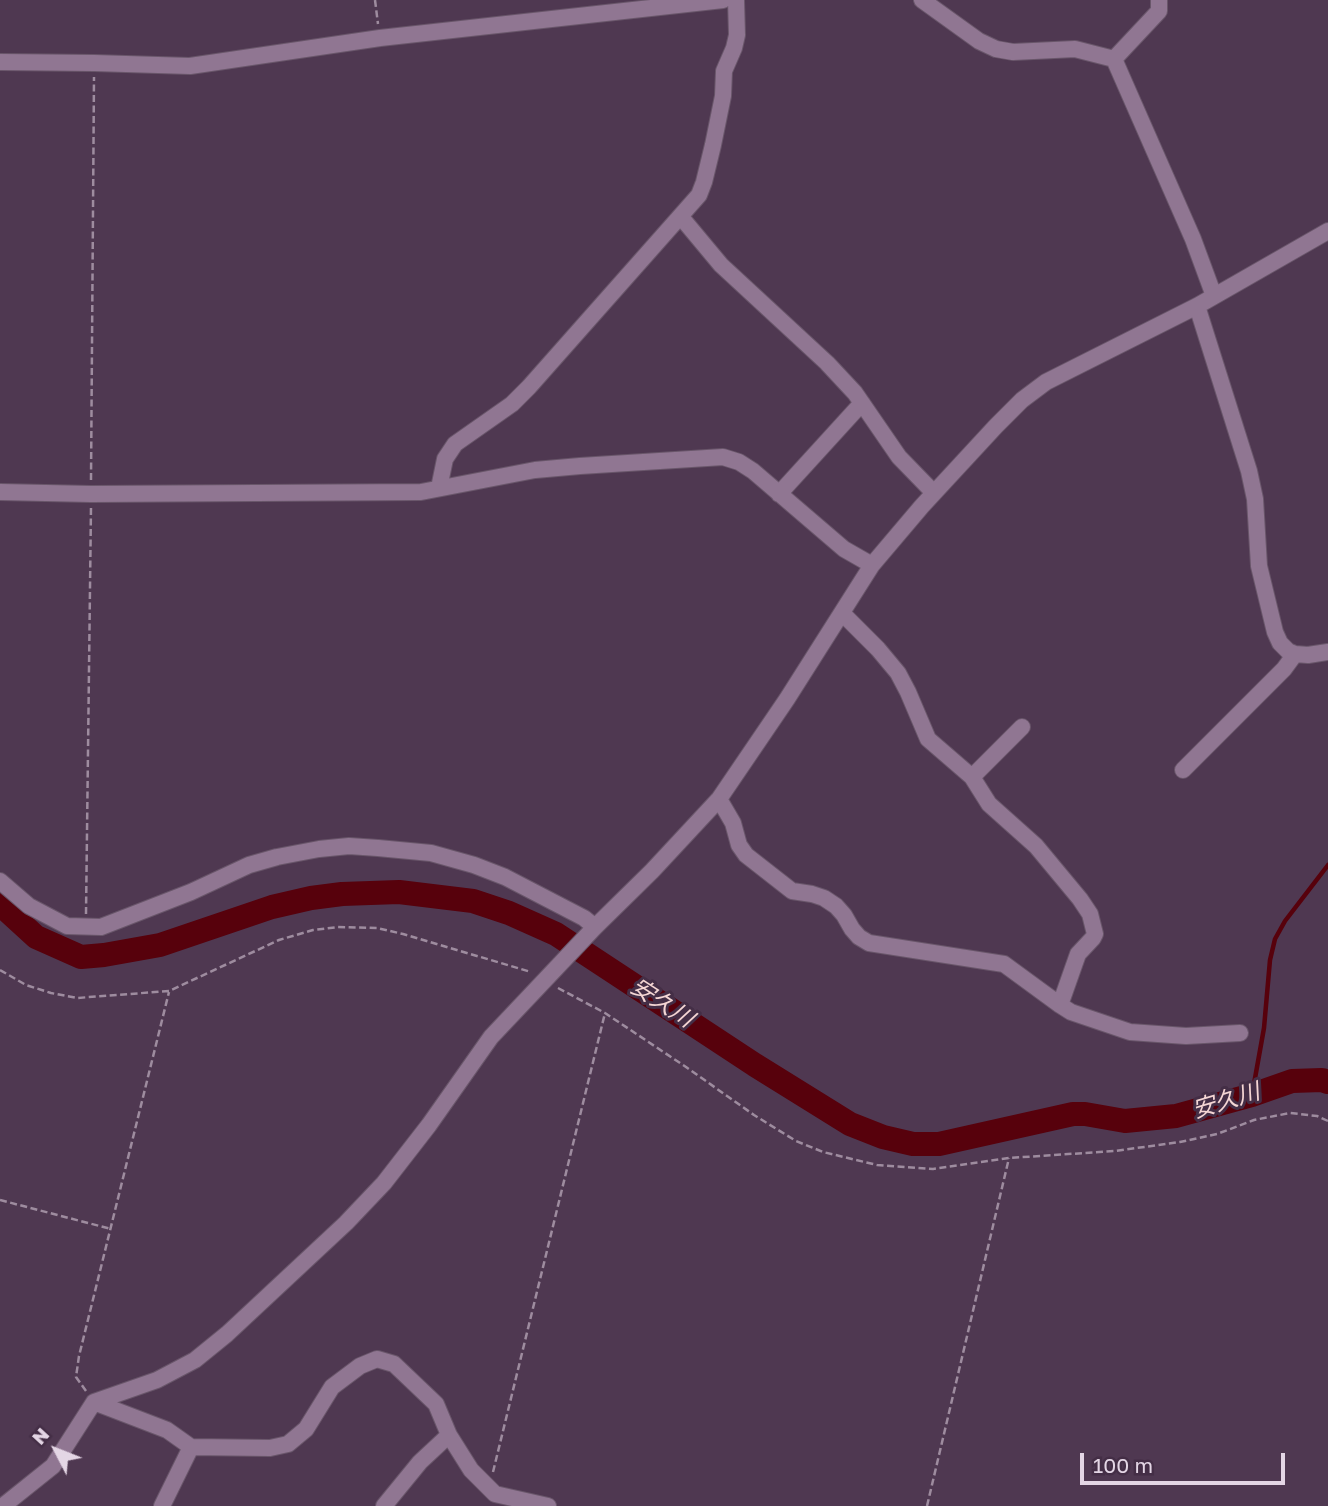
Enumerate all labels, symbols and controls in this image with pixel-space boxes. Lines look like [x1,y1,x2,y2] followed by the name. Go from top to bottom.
[626,973,698,1033] water label: 安久川
[1189,1078,1263,1124] water label: 安久川
[21,1415,91,1485] north arrow
[27,1423,53,1449] text: N
[1083,1440,1288,1484] scale bar
[1093,1452,1153,1478] text: 100 m

